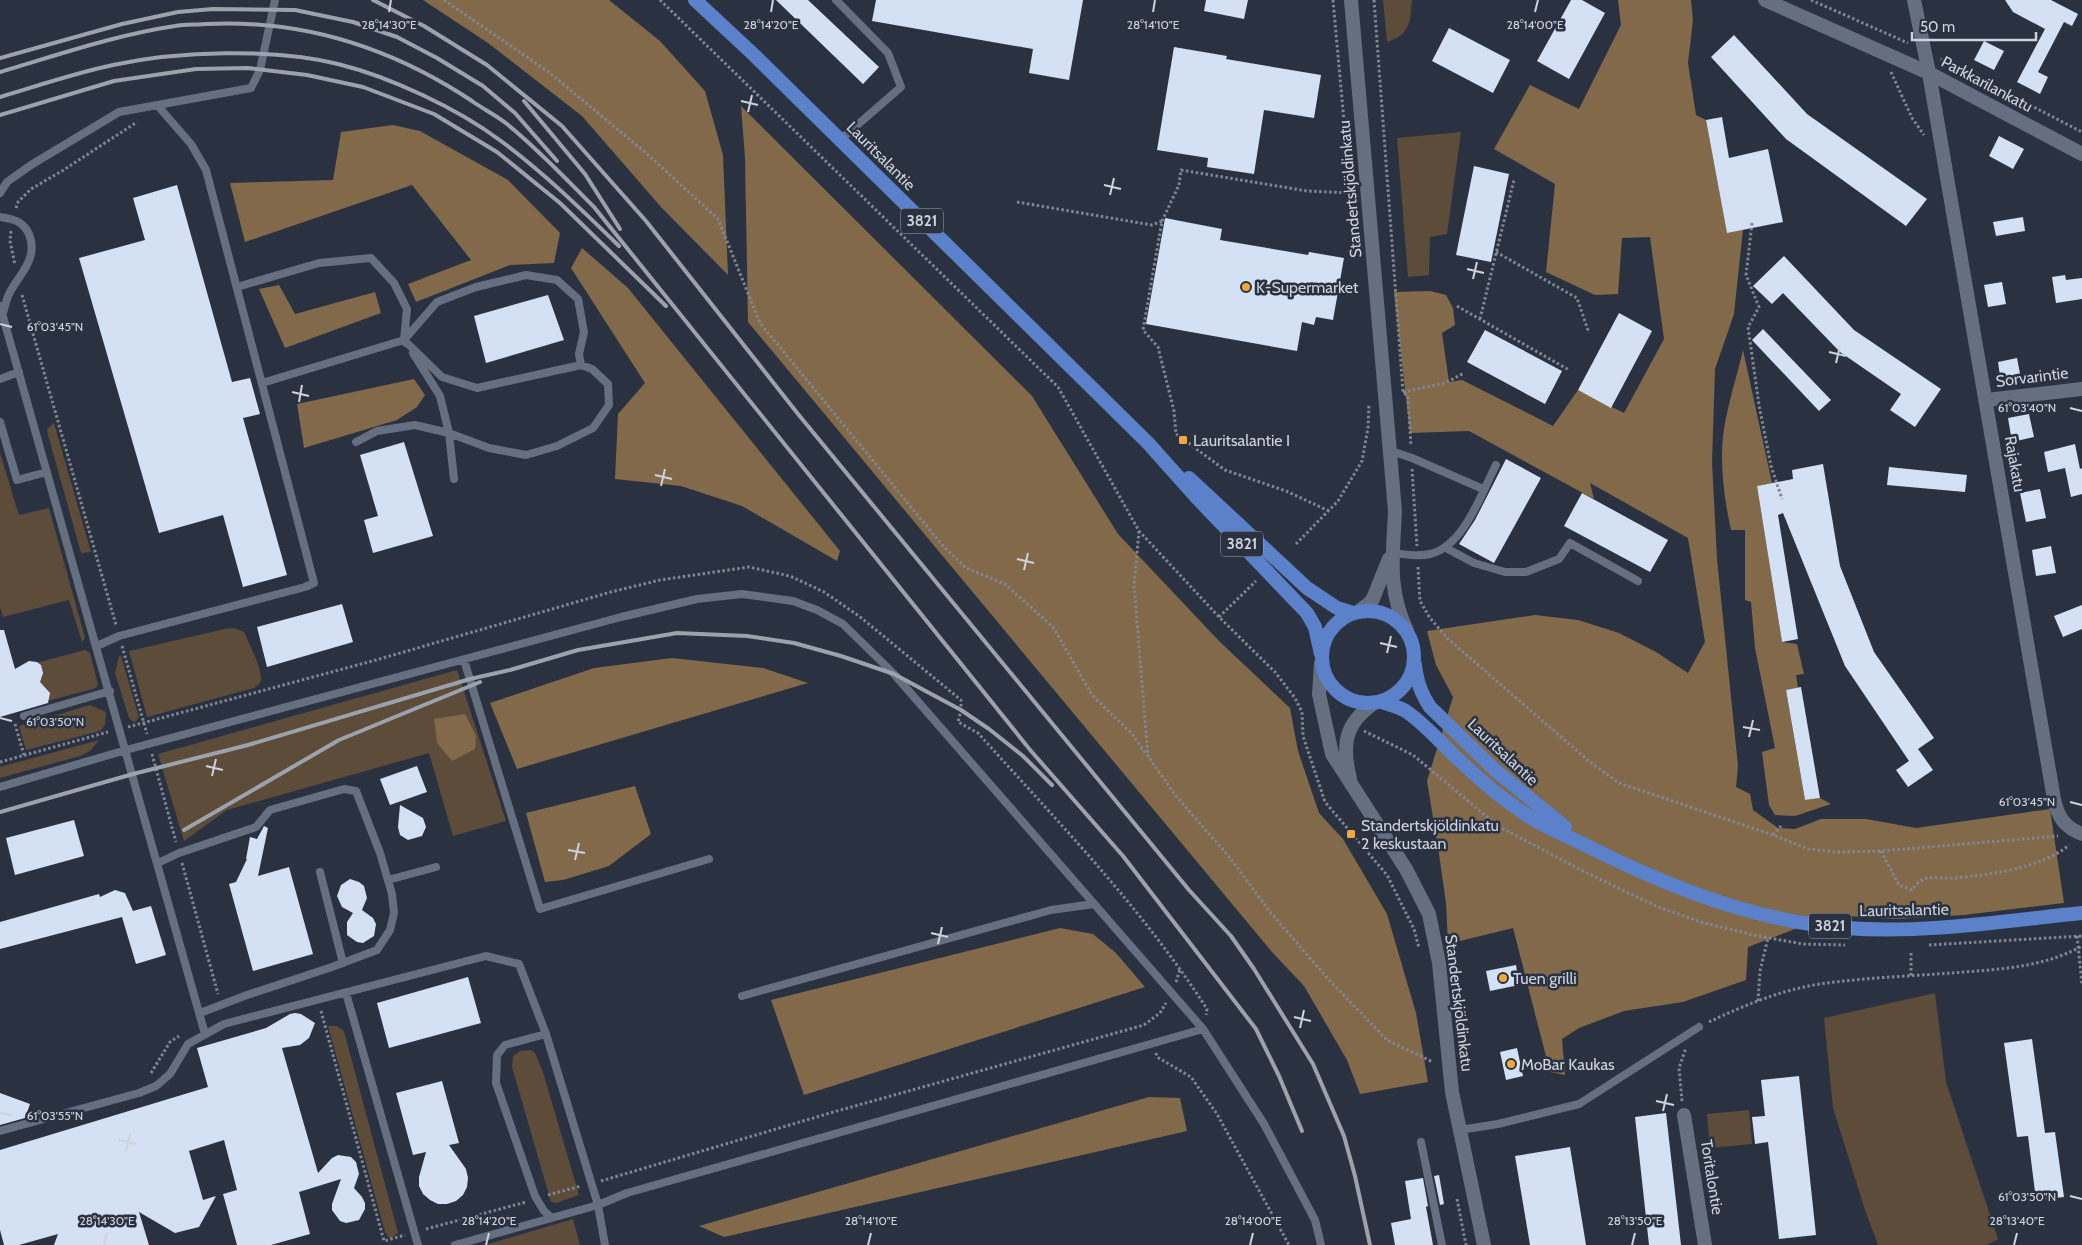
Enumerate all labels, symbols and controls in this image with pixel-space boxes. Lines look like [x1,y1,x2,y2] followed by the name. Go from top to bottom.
[1912,10,2036,42] scale bar
[361,17,417,32] text: 28°14'30"E
[744,17,799,32] text: 28°14'20"E
[1127,17,1180,32] text: 28°14'10"E
[1506,17,1564,32] text: 28°14'00"E
[1920,18,1955,36] text: 50 m
[1938,52,2036,116] street label: Parkkarilankatu
[843,118,919,194] street label: Lauritsalantie
[1335,119,1365,259] street label: Standertskjöldinkatu
[901,208,943,234] road number: 3821
[1256,278,1359,297] place label: K-Supermarket
[1240,281,1252,293] marker: K-Supermarket
[27,319,83,334] text: 61°03'45"N
[1995,363,2069,391] street label: Sorvarintie
[1998,400,2056,415] text: 61°03'40"N
[1193,431,1290,450] place label: Lauritsalantie I
[1177,434,1189,446] marker: Lauritsalantie I
[2001,434,2029,494] street label: Rajakatu
[1221,532,1263,556] road number: 3821
[26,714,84,729] text: 61°03'50"N
[1464,715,1542,789] street label: Lauritsalantie
[1999,794,2055,809] text: 61°03'45"N
[1361,816,1499,853] place label: Standertskjöldinkatu 2 keskustaan
[1345,828,1357,840] marker: Standertskjöldinkatu 2 keskustaan
[1859,900,1949,920] street label: Lauritsalantie
[1809,914,1851,938] road number: 3821
[1441,933,1477,1073] street label: Standertskjöldinkatu
[1513,969,1577,988] place label: Tuen grilli
[1497,972,1509,984] marker: Tuen grilli
[1521,1055,1615,1074] place label: MoBar Kaukas
[1505,1058,1517,1070] marker: MoBar Kaukas
[27,1108,83,1123] text: 61°03'55"N
[1697,1138,1727,1216] street label: Toritalontie
[1998,1189,2056,1204] text: 61°03'50"N
[79,1213,135,1228] text: 28°14'30"E
[462,1213,517,1228] text: 28°14'20"E
[845,1213,898,1228] text: 28°14'10"E
[1224,1213,1282,1228] text: 28°14'00"E
[1608,1213,1663,1228] text: 28°13'50"E
[1989,1213,2045,1228] text: 28°13'40"E

